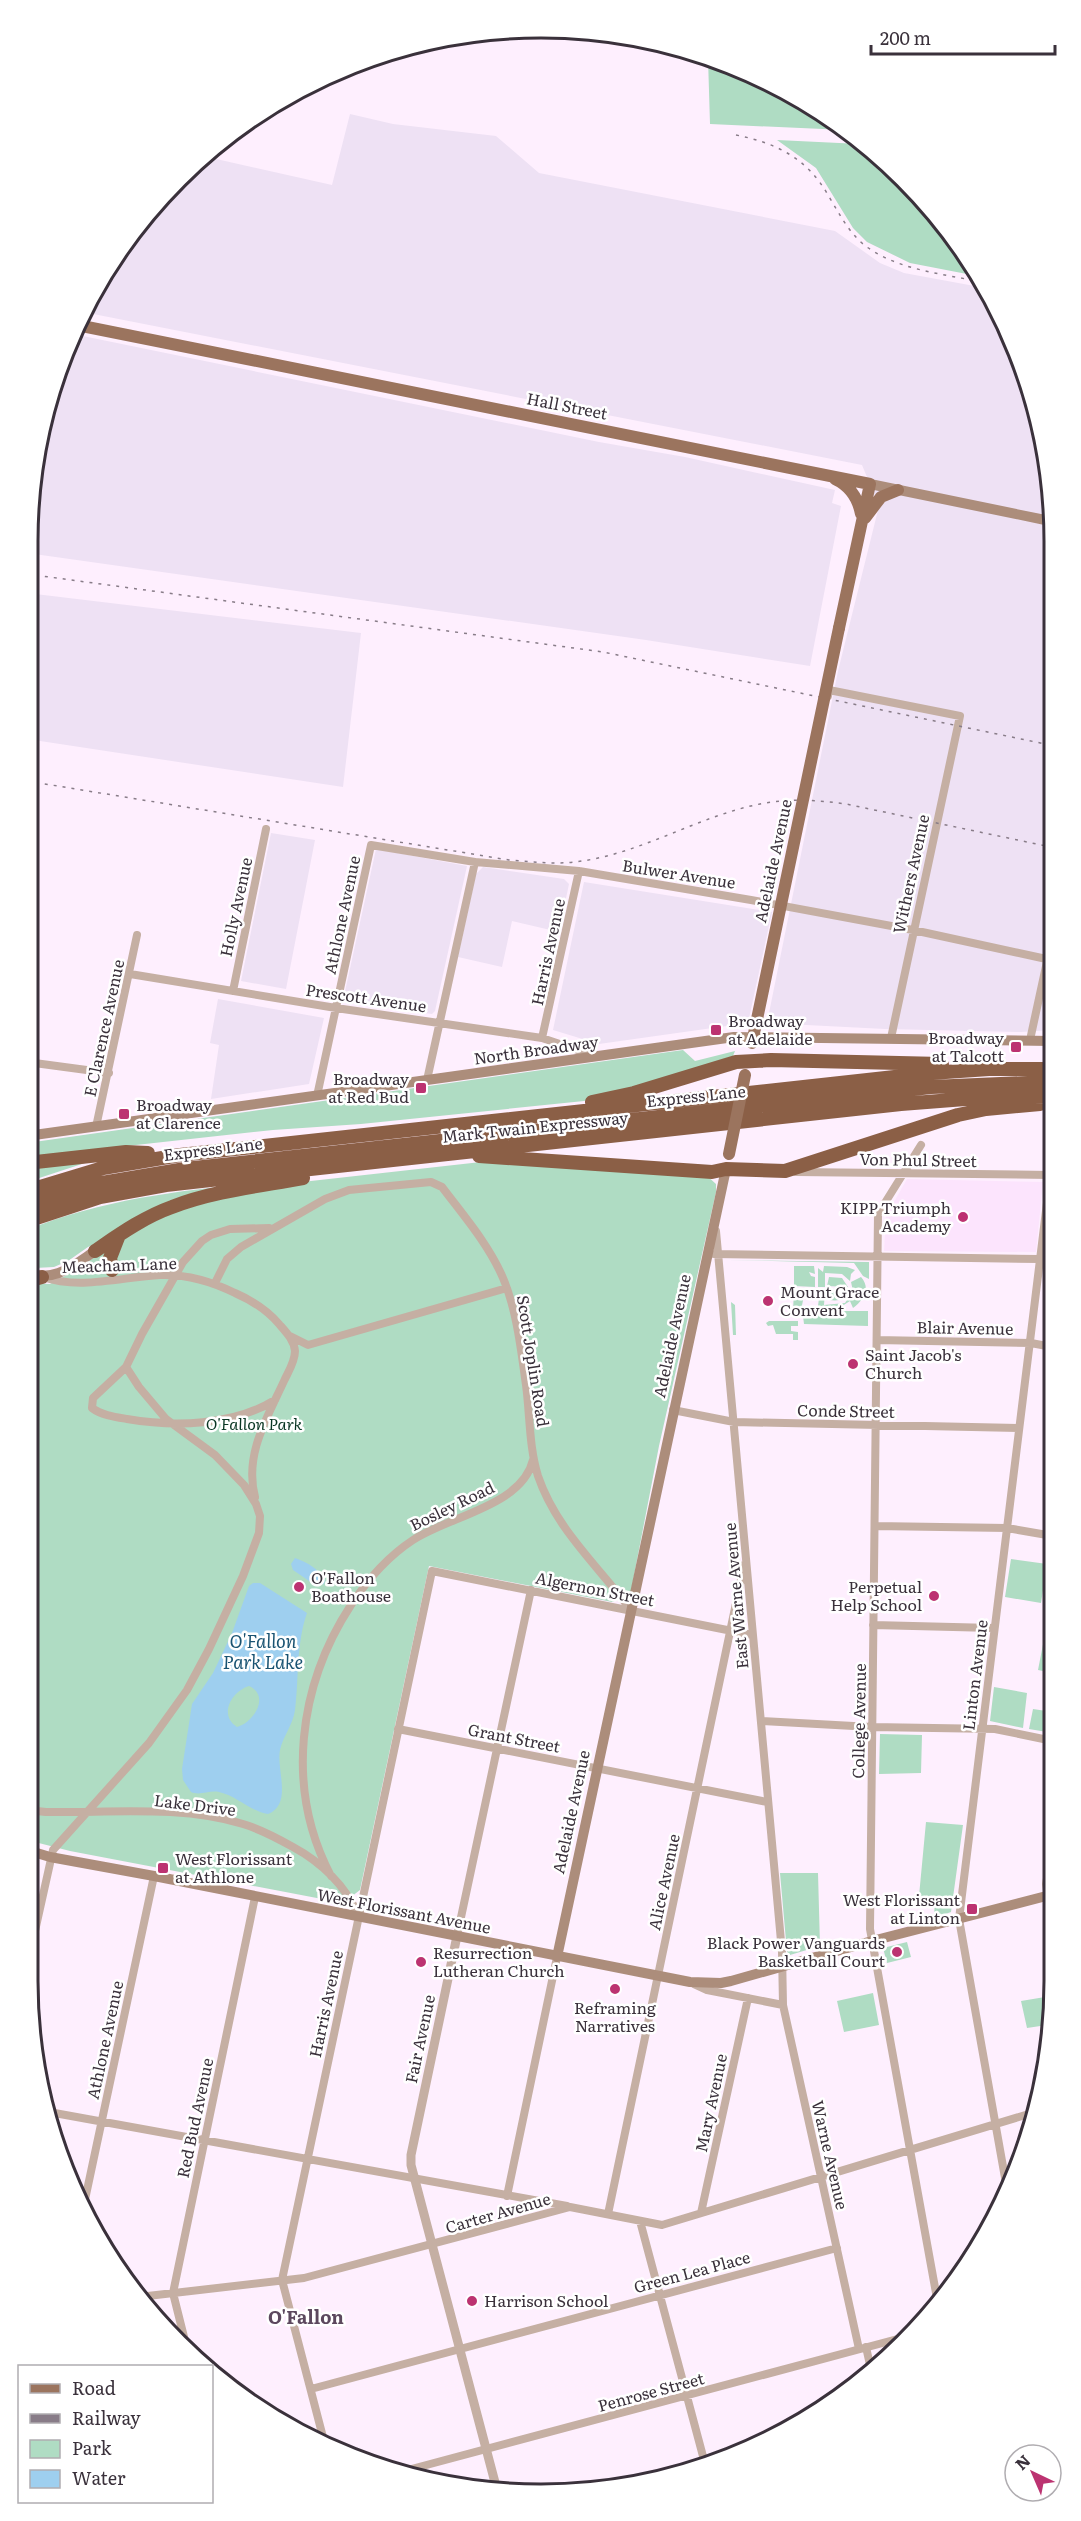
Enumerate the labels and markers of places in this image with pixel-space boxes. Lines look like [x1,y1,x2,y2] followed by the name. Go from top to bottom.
[728,1008,812,1050] place label: Broadway at Adelaide
[709,1023,723,1037] marker: Broadway at Adelaide
[928,1025,1005,1067] place label: Broadway at Talcott
[1009,1040,1023,1054] marker: Broadway at Talcott
[328,1066,410,1108] place label: Broadway at Red Bud
[414,1081,428,1095] marker: Broadway at Red Bud
[136,1092,221,1134] place label: Broadway at Clarence
[117,1107,131,1121] marker: Broadway at Clarence
[840,1195,952,1237] place label: KIPP Triumph Academy
[956,1210,970,1224] marker: KIPP Triumph Academy
[780,1279,879,1321] place label: Mount Grace Convent
[761,1294,775,1308] marker: Mount Grace Convent
[865,1342,961,1384] place label: Saint Jacob's Church
[846,1357,860,1371] marker: Saint Jacob's Church
[311,1565,391,1607] place label: O'Fallon Boathouse
[831,1574,922,1616] place label: Perpetual Help School
[292,1580,306,1594] marker: O'Fallon Boathouse
[927,1589,941,1603] marker: Perpetual Help School
[175,1846,293,1888] place label: West Florissant at Athlone
[156,1861,170,1875] marker: West Florissant at Athlone
[843,1887,961,1929] place label: West Florissant at Linton
[965,1902,979,1916] marker: West Florissant at Linton
[707,1930,886,1972] place label: Black Power Vanguards Basketball Court
[433,1940,565,1982] place label: Resurrection Lutheran Church
[890,1945,904,1959] marker: Black Power Vanguards Basketball Court
[414,1955,428,1969] marker: Resurrection Lutheran Church
[608,1982,622,1996] marker: Reframing Narratives
[574,1995,656,2037] place label: Reframing Narratives
[484,2288,608,2312] place label: Harrison School
[465,2294,479,2308] marker: Harrison School

